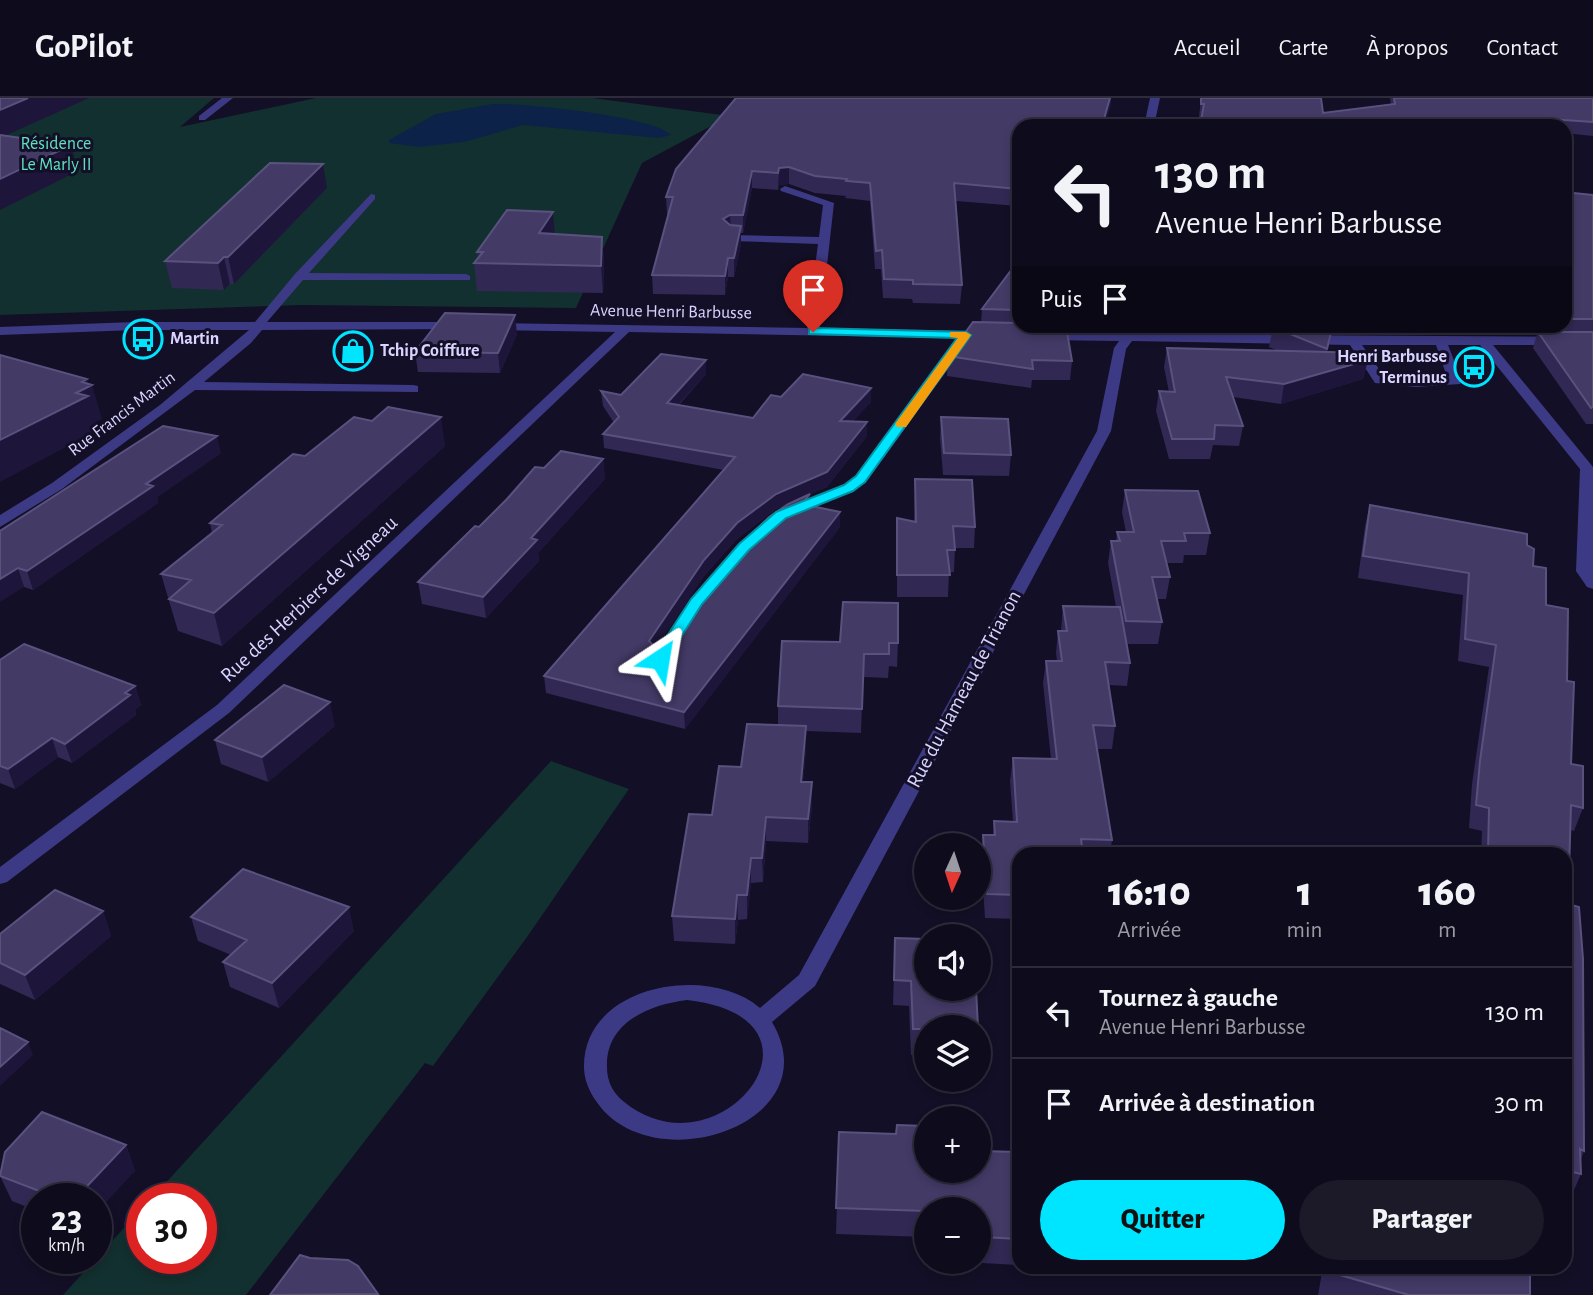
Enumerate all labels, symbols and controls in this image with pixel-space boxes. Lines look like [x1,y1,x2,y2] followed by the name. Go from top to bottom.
[35,31,133,64] text: GoPilot
[1174,36,1241,60] text: Accueil
[1279,36,1328,60] text: Carte
[1366,36,1448,60] text: À propos
[1486,36,1558,60] text: Contact
[20,135,92,174] park label: Résidence Le Marly II
[1040,147,1131,238] icon: left
[1155,149,1266,198] text: 130 m
[1155,207,1442,239] text: Avenue Henri Barbusse
[783,260,843,332] pin
[794,271,832,309] icon: arrive
[1096,280,1134,318] icon: arrive
[1040,286,1082,312] text: Puis
[590,302,752,322] street label: Avenue Henri Barbusse
[122,318,164,360] bus stop icon: Martin
[170,330,219,348] place label: Martin
[332,330,374,372] shop icon: Tchip Coiffure
[380,342,479,360] place label: Tchip Coiffure
[1453,346,1495,388] bus stop icon: Henri Barbusse Terminus
[1337,348,1447,387] place label: Henri Barbusse Terminus
[65,368,179,460] street label: Rue Francis Martin
[217,512,402,686] street label: Rue des Herbiers de Vigneau
[903,587,1025,791] street label: Rue du Hameau de Trianon
[623,622,697,696] position arrow
[914,833,990,910] north arrow
[914,833,991,1274] map controls
[1108,871,1191,913] text: 16:10
[1297,871,1312,913] text: 1
[1418,871,1476,913] text: 160
[1117,919,1181,942] text: Arrivée
[1287,919,1322,942] text: min
[1438,919,1456,942] text: m
[914,924,991,1001] button: sound
[1099,985,1278,1011] text: Tournez à gauche
[1040,994,1078,1032] icon: left
[1486,999,1544,1025] text: 130 m
[914,1015,991,1092] button: layers
[1099,1016,1306,1039] text: Avenue Henri Barbusse
[1040,1085,1078,1123] icon: arrive
[1099,1090,1315,1116] text: Arrivée à destination
[1494,1090,1544,1116] text: 30 m
[914,1106,991,1183] button: +
[1040,1180,1285,1260] button: Quitter
[1299,1180,1544,1260] button: Partager
[126,1183,217,1274] speed limit sign: 30
[914,1197,991,1274] button: −
[51,1202,82,1237] text: 23
[48,1237,85,1255] text: km/h

